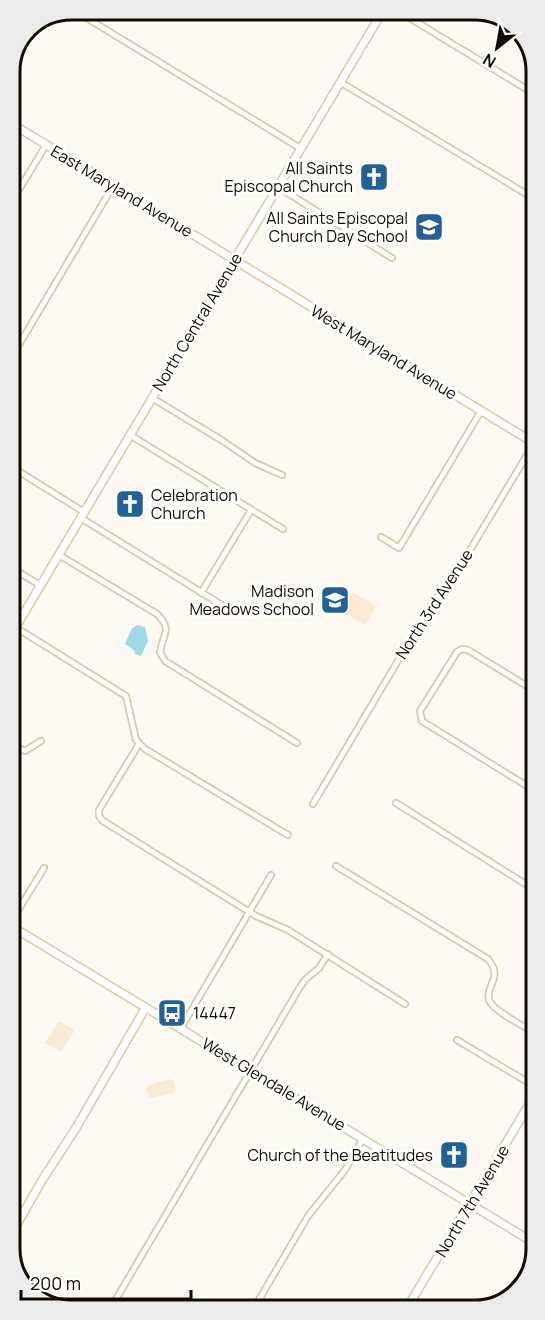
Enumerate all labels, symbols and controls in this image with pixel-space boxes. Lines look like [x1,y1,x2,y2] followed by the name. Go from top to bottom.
[467,18,527,78] north arrow
[479,48,500,73] text: N
[47,140,197,242] street label: East Maryland Avenue
[224,157,353,197] place label: All Saints Episcopal Church
[358,161,390,193] church icon: All Saints Episcopal Church
[266,207,408,247] place label: All Saints Episcopal Church Day School
[413,211,445,243] school or university icon: All Saints Episcopal Church Day School
[147,249,247,395] street label: North Central Avenue
[307,299,461,405] street label: West Maryland Avenue
[151,484,238,524] place label: Celebration Church
[114,488,146,520] church icon: Celebration Church
[390,545,478,663] street label: North 3rd Avenue
[189,580,314,620] place label: Madison Meadows School
[319,584,351,616] school or university icon: Madison Meadows School
[156,997,188,1029] bus stop icon: 14447
[193,1002,236,1024] place label: 14447
[198,1032,350,1136] street label: West Glendale Avenue
[438,1139,470,1171] church icon: Church of the Beatitudes
[430,1141,514,1261] street label: North 7th Avenue
[247,1144,433,1166] place label: Church of the Beatitudes
[21,1263,190,1301] scale bar
[30,1271,81,1295] text: 200 m

